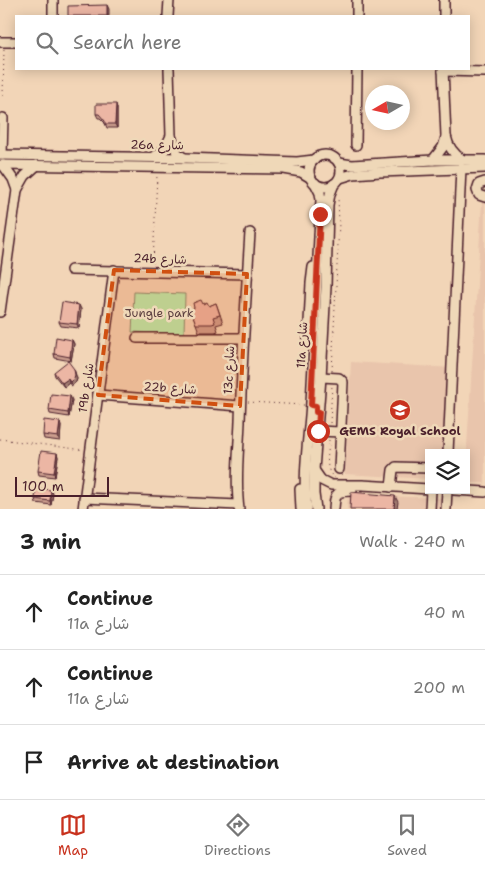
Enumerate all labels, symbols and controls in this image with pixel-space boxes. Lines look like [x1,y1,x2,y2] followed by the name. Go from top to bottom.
[15,15,470,70] search box
[33,29,61,57] icon: search
[73,30,182,55] text: Search here
[365,85,410,130] north arrow
[130,137,184,154] street label: 26a شارع
[309,203,332,226] route end
[133,250,187,269] street label: 24b شارع
[124,305,194,321] park label: Jungle park
[293,321,312,369] street label: 11a شارع
[220,345,239,395] street label: 13c شارع
[75,362,98,414] street label: 19b شارع
[143,378,197,399] street label: 22b شارع
[388,398,412,422] school or university icon: GEMS Royal School
[307,420,330,443] route start
[339,423,461,439] place label: GEMS Royal School
[425,449,470,494] map controls
[425,449,470,494] button: layers
[15,474,109,497] scale bar
[22,477,64,495] text: 100 m
[20,528,81,556] text: 3 min
[359,531,465,552] text: Walk · 240 m
[67,586,153,611] text: Continue
[20,598,48,626] icon: ahead
[423,602,465,623] text: 40 m
[67,613,129,634] text: 11a شارع
[67,661,153,686] text: Continue
[20,673,48,701] icon: ahead
[413,677,465,698] text: 200 m
[67,688,129,709] text: 11a شارع
[20,748,48,776] icon: arrive
[67,750,279,775] text: Arrive at destination
[58,811,88,859] tab: Map
[204,811,271,859] tab: Directions
[387,811,427,859] tab: Saved

